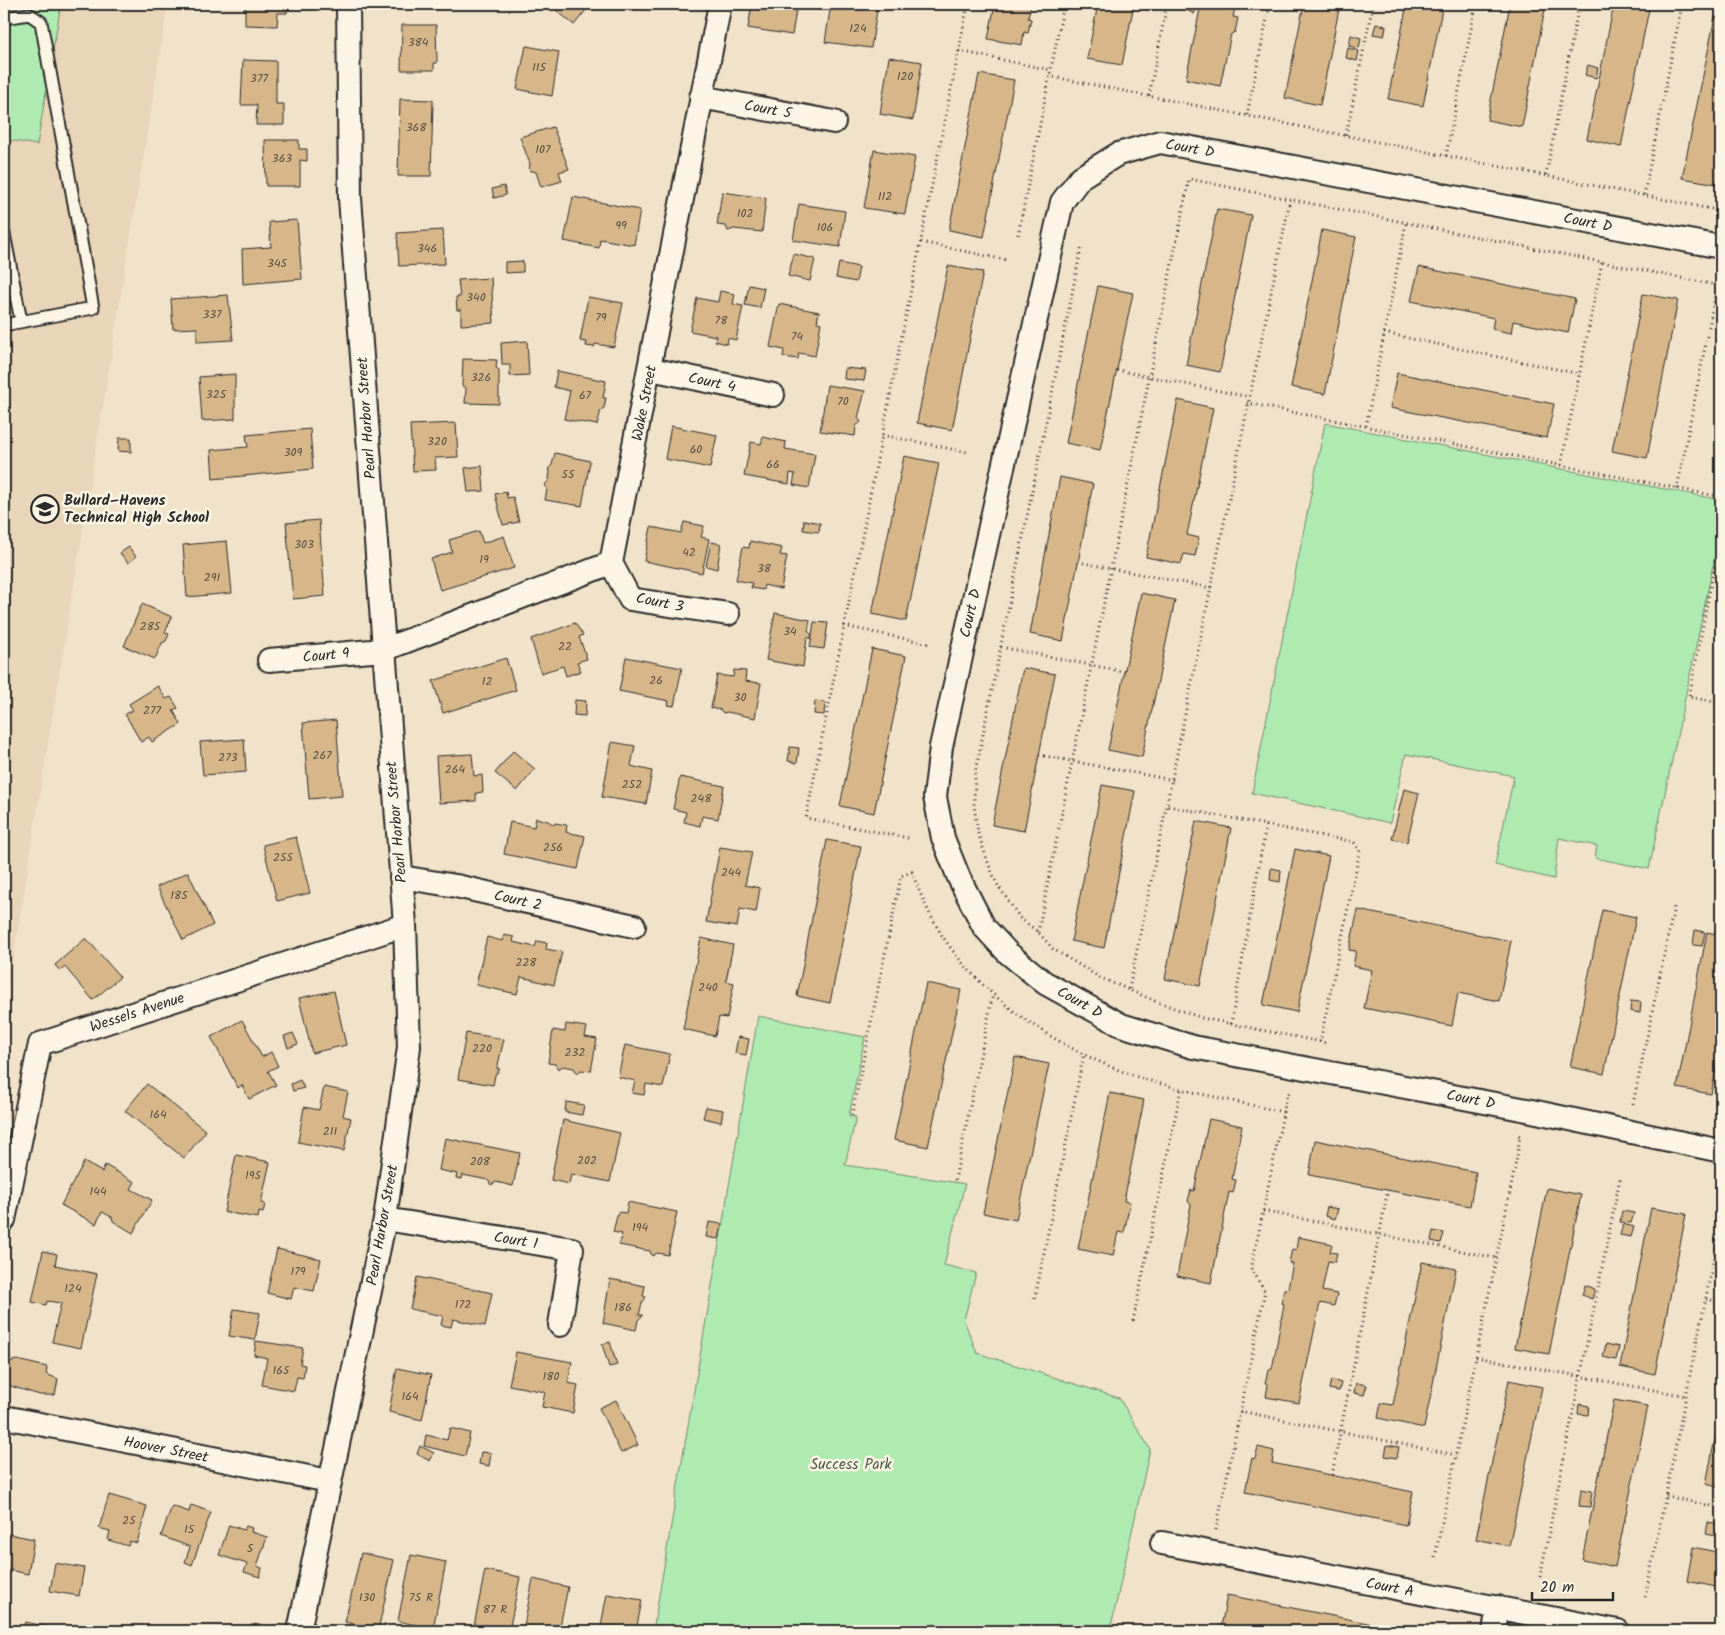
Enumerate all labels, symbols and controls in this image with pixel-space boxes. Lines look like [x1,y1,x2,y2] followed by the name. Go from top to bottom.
[849,19,867,38] house number: 124
[408,33,429,52] house number: 384
[532,58,548,77] house number: 115
[897,67,913,86] house number: 120
[250,69,268,88] house number: 377
[742,94,794,126] street label: Court 5
[406,118,427,137] house number: 368
[1163,133,1217,165] street label: Court D
[535,140,551,159] house number: 107
[272,149,292,168] house number: 363
[878,187,892,206] house number: 112
[737,204,753,223] house number: 102
[1561,206,1615,240] street label: Court D
[615,216,627,235] house number: 99
[817,218,833,237] house number: 106
[417,239,437,258] house number: 346
[267,254,289,273] house number: 345
[466,288,486,307] house number: 340
[202,305,222,324] house number: 337
[595,308,607,327] house number: 79
[715,311,728,330] house number: 78
[791,327,803,346] house number: 74
[351,356,383,480] street label: Pearl Harbor Street
[626,363,664,443] street label: Wake Street
[686,366,738,400] street label: Court 4
[471,368,491,387] house number: 326
[206,385,228,404] house number: 325
[579,386,592,405] house number: 67
[837,392,849,411] house number: 70
[427,432,447,451] house number: 320
[690,440,702,459] house number: 60
[284,443,302,462] house number: 309
[766,455,780,474] house number: 66
[562,465,576,484] house number: 55
[64,489,209,530] place label: Bullard–Havens Technical High School
[30,494,60,524] school or university icon: Bullard–Havens Technical High School
[294,535,314,554] house number: 303
[682,543,696,562] house number: 42
[479,550,489,569] house number: 19
[757,559,772,578] house number: 38
[204,568,221,587] house number: 291
[954,586,988,640] street label: Court D
[634,587,686,619] street label: Court 3
[140,617,162,636] house number: 285
[783,622,797,641] house number: 34
[558,637,572,656] house number: 22
[302,642,351,670] street label: Court 9
[649,671,663,690] house number: 26
[482,672,492,691] house number: 12
[734,688,746,707] house number: 30
[143,701,161,720] house number: 277
[312,746,332,765] house number: 267
[218,748,238,767] house number: 273
[380,760,414,884] street label: Pearl Harbor Street
[445,760,466,779] house number: 264
[622,775,642,794] house number: 252
[691,789,712,808] house number: 248
[543,838,563,857] house number: 256
[273,848,294,867] house number: 255
[721,863,741,882] house number: 244
[491,884,544,918] street label: Court 2
[170,886,189,905] house number: 185
[515,953,537,972] house number: 228
[698,978,718,997] house number: 240
[1052,980,1107,1026] street label: Court D
[87,986,188,1040] street label: Wessels Avenue
[472,1039,492,1058] house number: 220
[565,1043,585,1062] house number: 232
[1444,1083,1498,1117] street label: Court D
[149,1105,167,1124] house number: 164
[323,1122,337,1141] house number: 211
[577,1151,597,1170] house number: 202
[470,1152,491,1171] house number: 208
[361,1163,405,1287] street label: Pearl Harbor Street
[245,1166,263,1185] house number: 195
[90,1182,107,1201] house number: 144
[632,1218,648,1237] house number: 194
[492,1226,540,1256] street label: Court 1
[290,1262,306,1281] house number: 179
[64,1279,82,1298] house number: 124
[455,1295,471,1314] house number: 172
[614,1298,632,1317] house number: 186
[273,1361,291,1380] house number: 165
[543,1367,560,1386] house number: 180
[401,1387,419,1406] house number: 164
[121,1430,210,1470] street label: Hoover Street
[810,1453,893,1477] park label: Success Park
[122,1511,137,1530] house number: 25
[184,1520,196,1539] house number: 15
[247,1539,255,1558] house number: 5
[1532,1570,1614,1602] scale bar
[1364,1572,1416,1604] street label: Court A
[1540,1576,1574,1600] text: 20 m
[359,1588,375,1607] house number: 130
[409,1588,433,1607] house number: 75 R
[483,1600,507,1619] house number: 87 R

